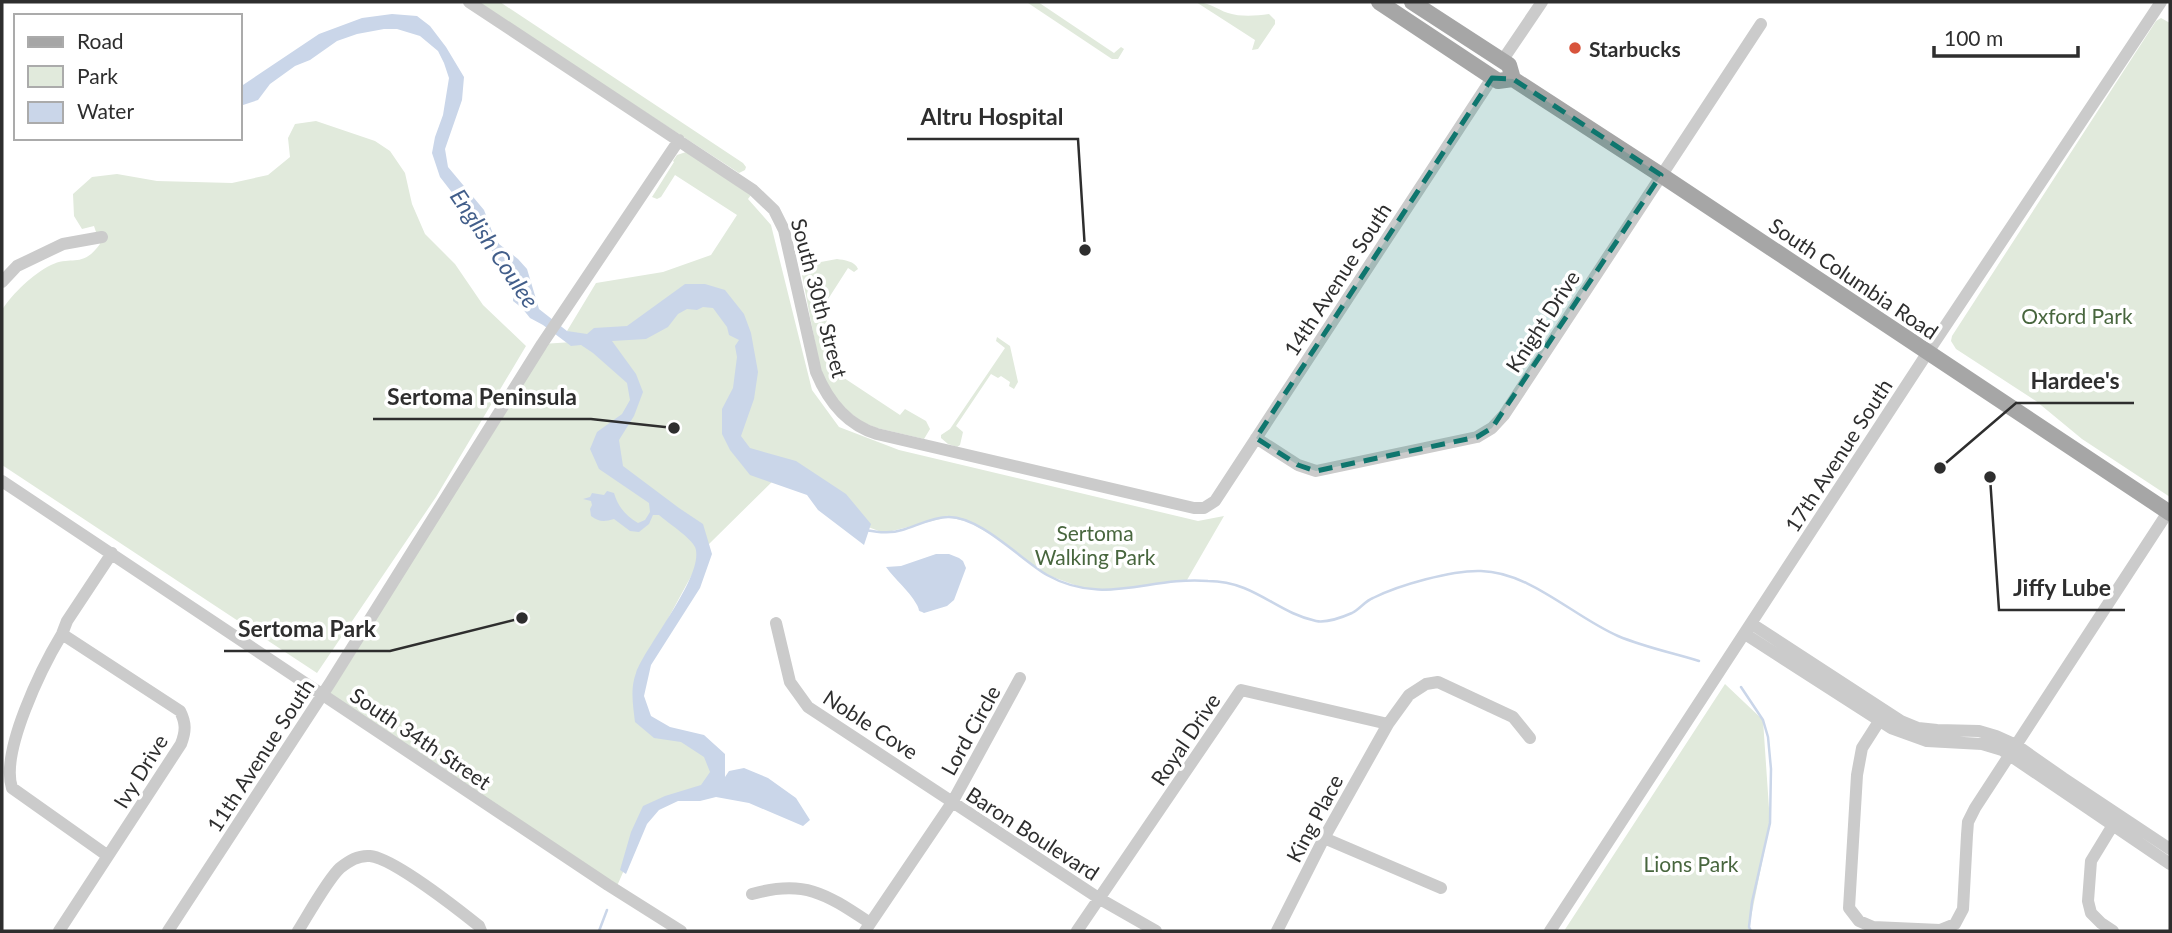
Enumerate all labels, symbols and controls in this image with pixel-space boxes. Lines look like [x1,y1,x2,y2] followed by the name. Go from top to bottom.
[14,14,242,140] legend
[1934,14,2078,58] scale bar
[1944,25,2003,50] text: 100 m
[77,28,124,53] text: Road
[1589,36,1681,61] place label: Starbucks
[1567,40,1583,56] marker: Starbucks
[77,63,118,88] text: Park
[907,95,1078,139] callout: Altru Hospital
[77,98,134,123] text: Water
[920,102,1063,130] text: Altru Hospital
[445,183,545,313] water label: English Coulee
[1278,198,1396,360] street label: 14th Avenue South
[1765,212,1943,344] street label: South Columbia Road
[787,216,853,381] street label: South 30th Street
[1500,265,1584,377] street label: Knight Drive
[2021,303,2133,328] park label: Oxford Park
[2016,359,2134,403] callout: Hardee's
[2030,366,2120,394] text: Hardee's
[1779,374,1897,536] street label: 17th Avenue South
[373,375,591,419] callout: Sertoma Peninsula
[387,382,577,410] text: Sertoma Peninsula
[1035,520,1156,569] park label: Sertoma Walking Park
[1999,566,2125,610] callout: Jiffy Lube
[2013,573,2111,601] text: Jiffy Lube
[224,607,390,651] callout: Sertoma Park
[238,614,377,642] text: Sertoma Park
[201,674,319,836] street label: 11th Avenue South
[935,681,1005,779] street label: Lord Circle
[346,682,496,794] street label: South 34th Street
[819,684,923,764] street label: Noble Cove
[1145,688,1225,790] street label: Royal Drive
[108,730,172,812] street label: Ivy Drive
[1280,770,1348,866] street label: King Place
[962,781,1104,885] street label: Baron Boulevard
[1644,851,1739,876] park label: Lions Park

